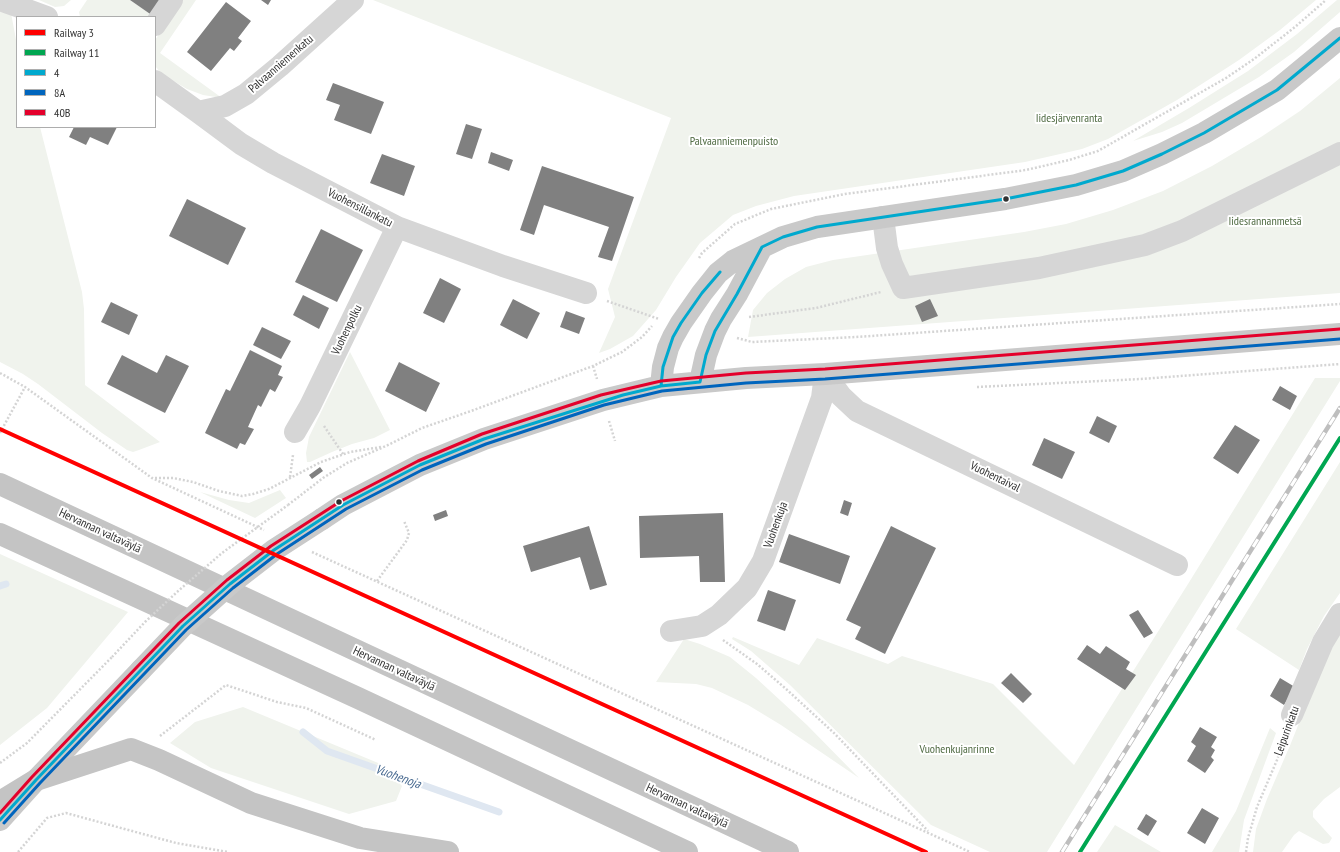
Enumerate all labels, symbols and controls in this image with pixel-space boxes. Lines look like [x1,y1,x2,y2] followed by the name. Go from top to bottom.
[16,16,156,128] legend
[54,25,94,40] text: Railway 3
[246,32,316,96] street label: Palvaanniemenkatu
[54,45,99,60] text: Railway 11
[54,65,59,80] text: 4
[54,85,65,100] text: 8A
[54,105,70,120] text: 40B
[1036,112,1102,126] park label: Iidesjärvenranta
[690,135,778,149] park label: Palvaanniemenpuisto
[325,185,395,231] street label: Vuohensillankatu
[1001,194,1011,204] unlabelled marker
[1228,215,1302,229] park label: Iidesrannanmetsä
[329,303,365,357] street label: Vuohenpolku
[968,459,1022,495] street label: Vuohentaival
[334,497,344,507] unlabelled marker
[761,500,791,550] street label: Vuohenkuja
[57,506,143,556] street label: Hervannan valtaväylä
[351,644,437,694] street label: Hervannan valtaväylä
[1271,704,1303,758] street label: Leipurinkatu
[920,743,994,757] park label: Vuohenkujanrinne
[373,762,423,792] water label: Vuohenoja
[644,781,730,831] street label: Hervannan valtaväylä

